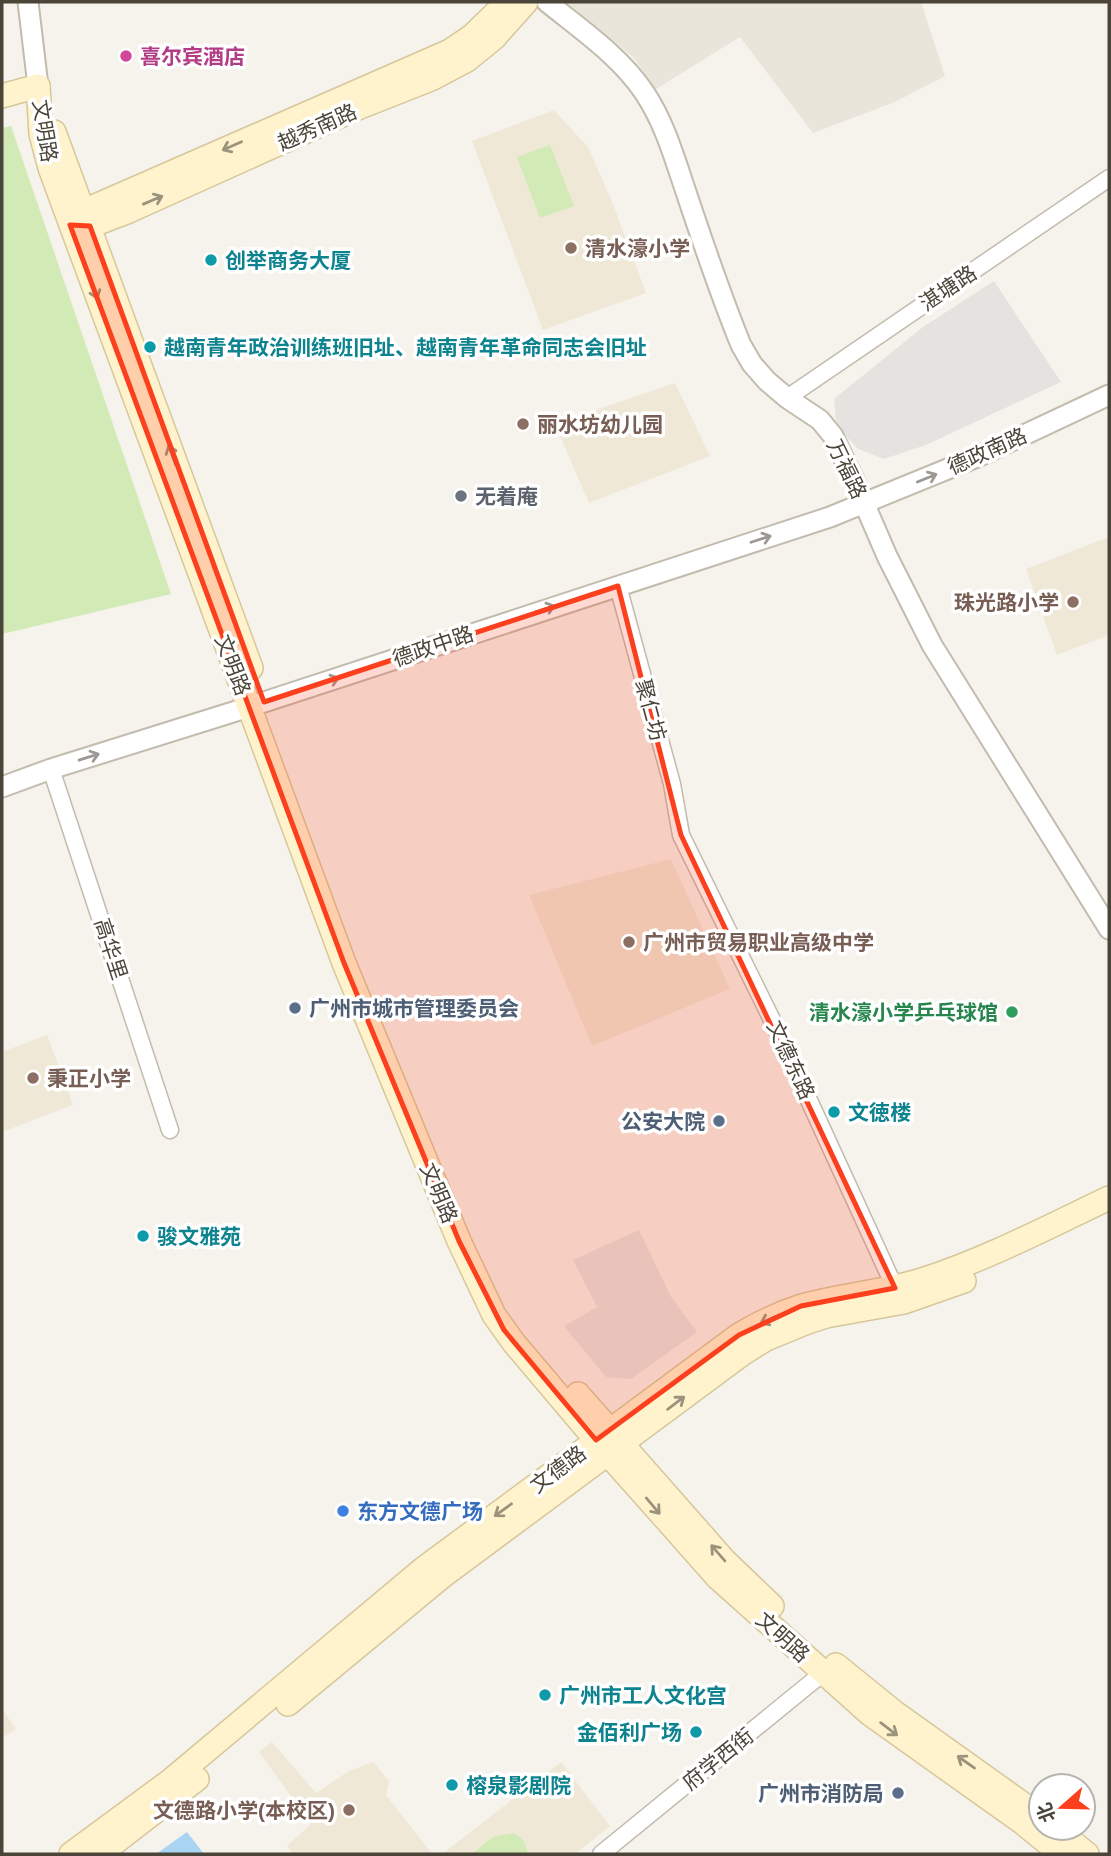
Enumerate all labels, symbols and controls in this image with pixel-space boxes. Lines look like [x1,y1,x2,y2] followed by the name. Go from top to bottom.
[140,45,245,68] place label: 喜尔宾酒店
[118,48,134,64] marker: 喜尔宾酒店
[29,98,61,164] street label: 文明路
[274,99,360,155] street label: 越秀南路
[222,140,243,153] one-way arrow
[142,193,164,206] one-way arrow
[585,237,690,260] place label: 清水濠小学
[563,240,579,256] marker: 清水濠小学
[225,249,351,272] place label: 创举商务大厦
[203,252,219,268] marker: 创举商务大厦
[915,261,981,315] street label: 湛塘路
[89,278,101,300] one-way arrow
[164,336,647,359] place label: 越南青年政治训练班旧址、越南青年革命同志会旧址
[142,339,158,355] marker: 越南青年政治训练班旧址、越南青年革命同志会旧址
[537,413,663,436] place label: 丽水坊幼儿园
[515,416,531,432] marker: 丽水坊幼儿园
[944,423,1030,479] street label: 德政南路
[823,436,871,502] street label: 万福路
[165,444,177,466] one-way arrow
[916,470,937,483] one-way arrow
[475,485,538,508] place label: 无着庵
[453,488,469,504] marker: 无着庵
[750,532,772,545] one-way arrow
[954,591,1059,614] place label: 珠光路小学
[1065,594,1081,610] marker: 珠光路小学
[533,602,555,615] one-way arrow
[390,621,476,671] street label: 德政中路
[211,631,255,699] street label: 文明路
[317,674,339,686] one-way arrow
[632,677,670,743] street label: 聚仁坊
[78,750,100,762] one-way arrow
[90,915,132,983] street label: 高华里
[643,931,874,954] place label: 广州市贸易职业高级中学
[621,934,637,950] marker: 广州市贸易职业高级中学
[309,997,519,1020] place label: 广州市城市管理委员会
[287,1000,303,1016] marker: 广州市城市管理委员会
[809,1001,998,1024] place label: 清水濠小学乒乓球馆
[1004,1004,1020,1020] marker: 清水濠小学乒乓球馆
[763,1017,819,1103] street label: 文德东路
[47,1067,131,1090] place label: 秉正小学
[25,1070,41,1086] marker: 秉正小学
[848,1101,911,1124] place label: 文徳楼
[826,1104,842,1120] marker: 文徳楼
[621,1110,705,1133] place label: 公安大院
[711,1113,727,1129] marker: 公安大院
[416,1160,462,1226] street label: 文明路
[157,1225,241,1248] place label: 骏文雅苑
[135,1228,151,1244] marker: 骏文雅苑
[759,1313,781,1326] one-way arrow
[666,1395,685,1410] one-way arrow
[526,1441,590,1497] street label: 文德路
[645,1496,661,1514] one-way arrow
[357,1500,483,1523] place label: 东方文德广场
[493,1502,512,1517] one-way arrow
[335,1503,351,1519] marker: 东方文德广场
[710,1544,726,1562] one-way arrow
[752,1607,814,1667] street label: 文明路
[559,1684,727,1707] place label: 广州市工人文化宫
[537,1687,553,1703] marker: 广州市工人文化宫
[577,1721,682,1744] place label: 金佰利广场
[879,1721,898,1736] one-way arrow
[678,1724,758,1794] street label: 府学西街
[688,1724,704,1740] marker: 金佰利广场
[957,1755,976,1769] one-way arrow
[1027,1772,1097,1842] north arrow
[466,1774,571,1797] place label: 榕泉影剧院
[444,1777,460,1793] marker: 榕泉影剧院
[758,1782,884,1805] place label: 广州市消防局
[890,1785,906,1801] marker: 广州市消防局
[153,1799,335,1822] place label: 文德路小学(本校区)
[1033,1800,1060,1825] text: 北
[341,1802,357,1818] marker: 文德路小学(本校区)

